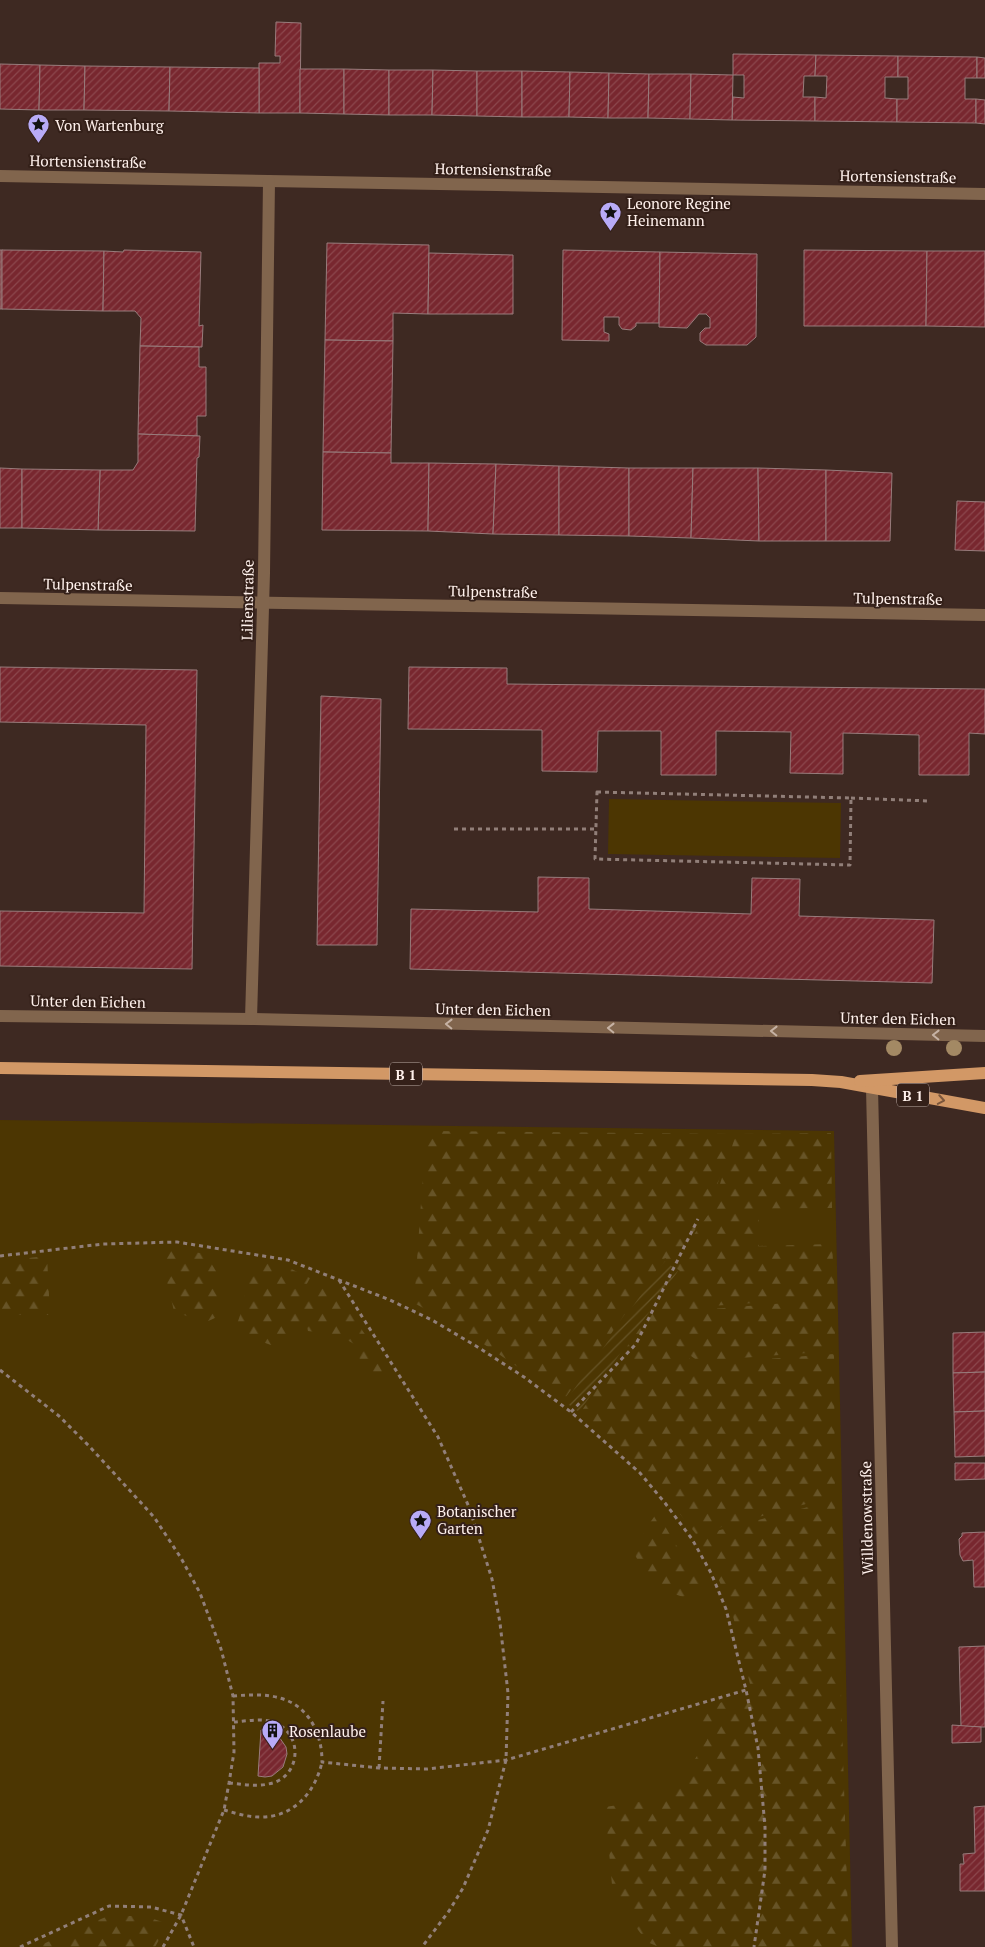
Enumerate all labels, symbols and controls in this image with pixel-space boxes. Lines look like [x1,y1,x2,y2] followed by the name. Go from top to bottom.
[27,113,51,144] place icon: Von Wartenburg
[55,115,165,135] place label: Von Wartenburg
[29,150,147,172] street label: Hortensienstraße
[434,158,552,180] street label: Hortensienstraße
[839,165,957,187] street label: Hortensienstraße
[627,193,731,230] place label: Leonore Regine Heinemann
[599,200,623,231] place icon: Leonore Regine Heinemann
[236,559,258,641] street label: Lilienstraße
[43,573,133,595] street label: Tulpenstraße
[448,580,538,602] street label: Tulpenstraße
[853,587,943,609] street label: Tulpenstraße
[30,990,146,1012] street label: Unter den Eichen
[435,998,551,1020] street label: Unter den Eichen
[840,1007,956,1029] street label: Unter den Eichen
[445,1019,453,1030] one-way arrow
[607,1023,615,1033] one-way arrow
[770,1026,778,1036] one-way arrow
[932,1029,940,1040] one-way arrow
[390,1062,422,1086] road number: B 1
[897,1084,929,1106] road number: B 1
[937,1094,945,1104] one-way arrow
[855,1461,877,1575] street label: Willdenowstraße
[437,1501,517,1538] place label: Botanischer Garten
[409,1508,433,1539] place icon: Botanischer Garten
[261,1719,285,1750] building icon: Rosenlaube
[289,1721,366,1741] place label: Rosenlaube

